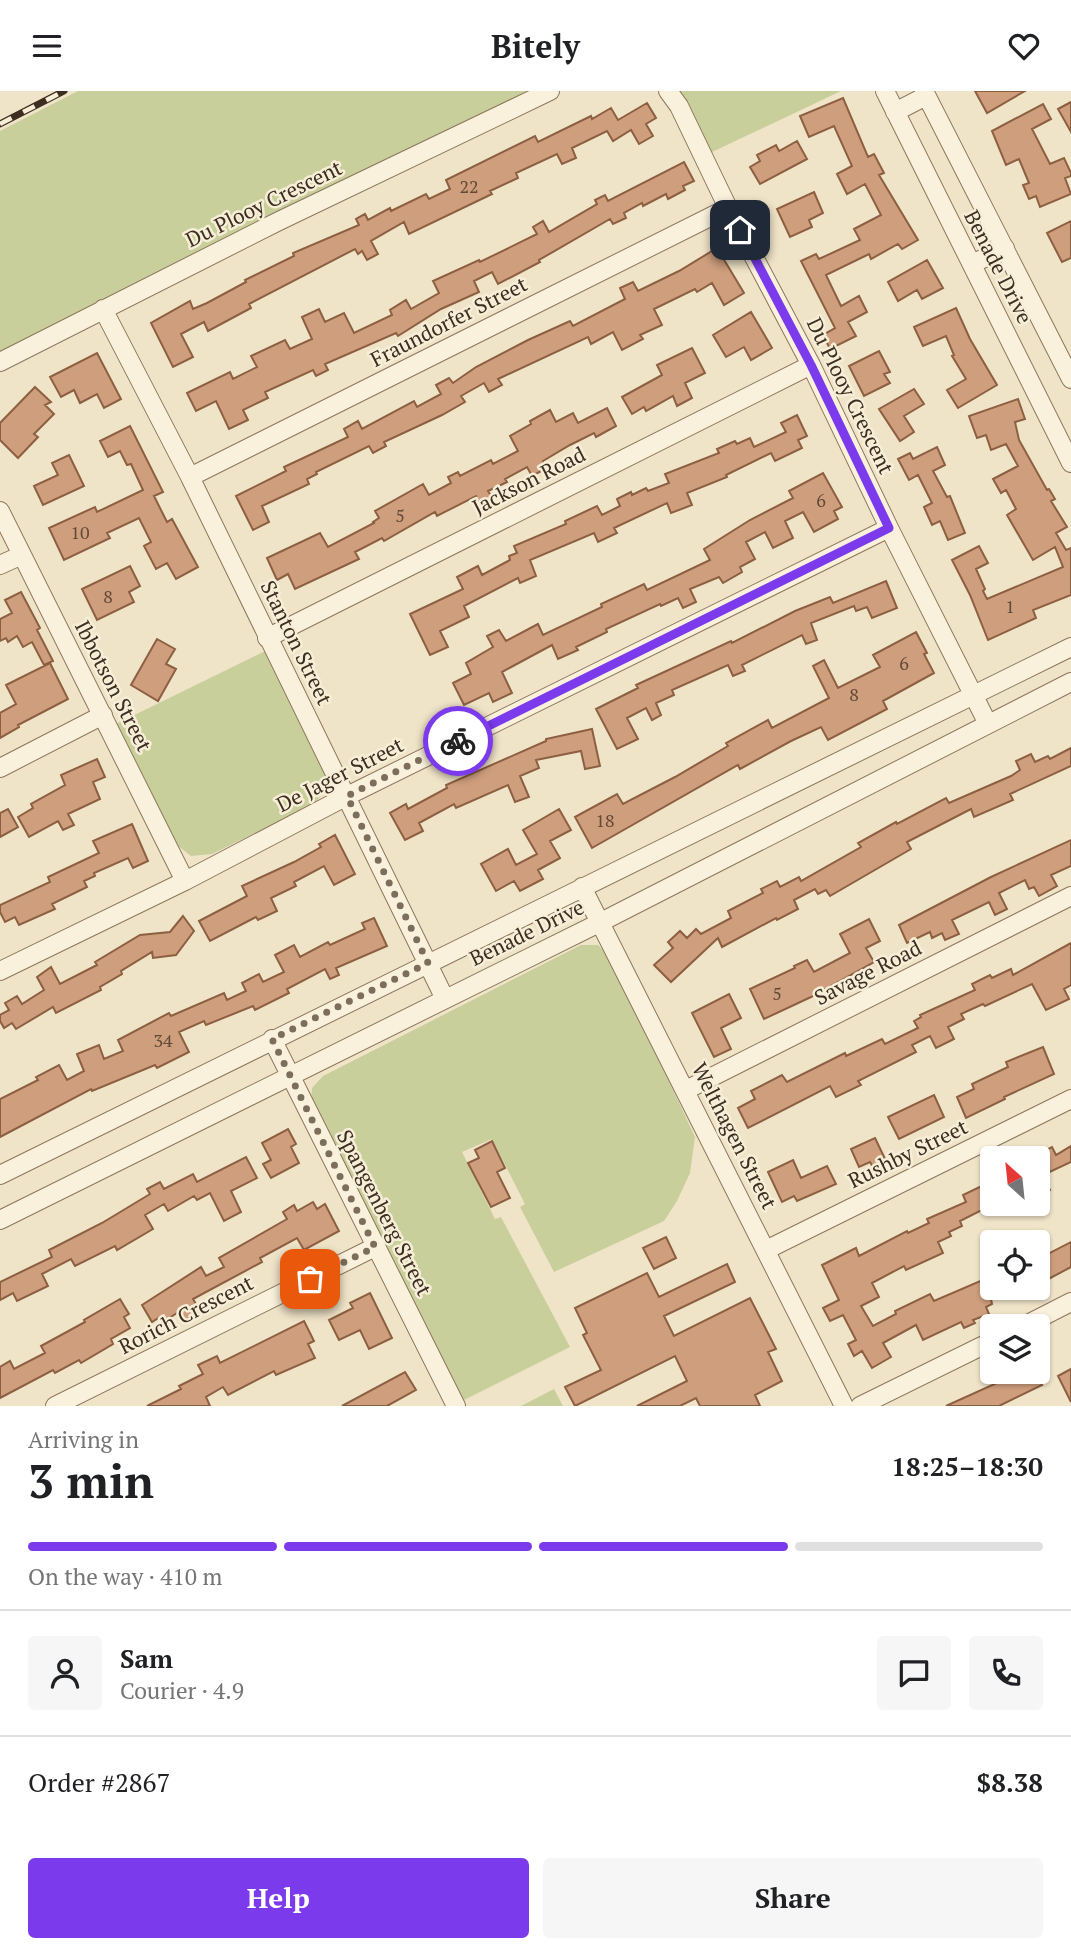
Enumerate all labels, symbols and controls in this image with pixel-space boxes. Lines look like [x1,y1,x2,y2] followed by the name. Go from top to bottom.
[491,25,580,67] text: Bitely
[28,27,66,65] icon: menu
[1005,27,1043,65] icon: heart
[181,153,347,253] street label: Du Plooy Crescent
[459,174,479,198] house number: 22
[710,200,770,260] pin
[958,205,1040,328] street label: Benade Drive
[721,211,759,249] icon: home
[365,269,532,373] street label: Fraundorfer Street
[801,313,901,479] street label: Du Plooy Crescent
[467,439,590,521] street label: Jackson Road
[816,488,826,512] house number: 6
[395,503,405,527] house number: 5
[70,520,90,544] house number: 10
[255,576,339,710] street label: Stanton Street
[103,584,113,608] house number: 8
[1005,594,1015,618] house number: 1
[69,615,159,756] street label: Ibbotson Street
[899,651,909,675] house number: 6
[849,682,859,706] house number: 8
[423,706,493,776] courier
[439,722,477,760] icon: bike
[271,730,408,818] street label: De Jager Street
[595,808,615,832] house number: 18
[465,892,588,972] street label: Benade Drive
[809,933,926,1011] street label: Savage Road
[772,981,782,1005] house number: 5
[153,1028,173,1052] house number: 34
[686,1057,784,1214] street label: Welthagen Street
[843,1112,972,1194] street label: Rushby Street
[331,1125,439,1300] street label: Spangenberg Street
[980,1146,1050,1216] north arrow
[980,1146,1050,1384] map controls
[980,1230,1050,1300] button: locate
[280,1249,340,1309] pin
[291,1260,329,1298] icon: bag
[113,1268,258,1360] street label: Rorich Crescent
[980,1314,1050,1384] button: layers
[28,1424,139,1455] text: Arriving in
[891,1449,1043,1483] text: 18:25–18:30
[28,1450,154,1511] text: 3 min
[28,1561,222,1592] text: On the way · 410 m
[28,1636,102,1710] button: person
[877,1636,951,1710] button: chat
[969,1636,1043,1710] button: phone
[120,1641,173,1675] text: Sam
[120,1675,244,1706] text: Courier · 4.9
[28,1765,170,1799] text: Order #2867
[977,1765,1043,1799] text: $8.38
[28,1858,529,1938] button: Help
[543,1858,1043,1938] button: Share

